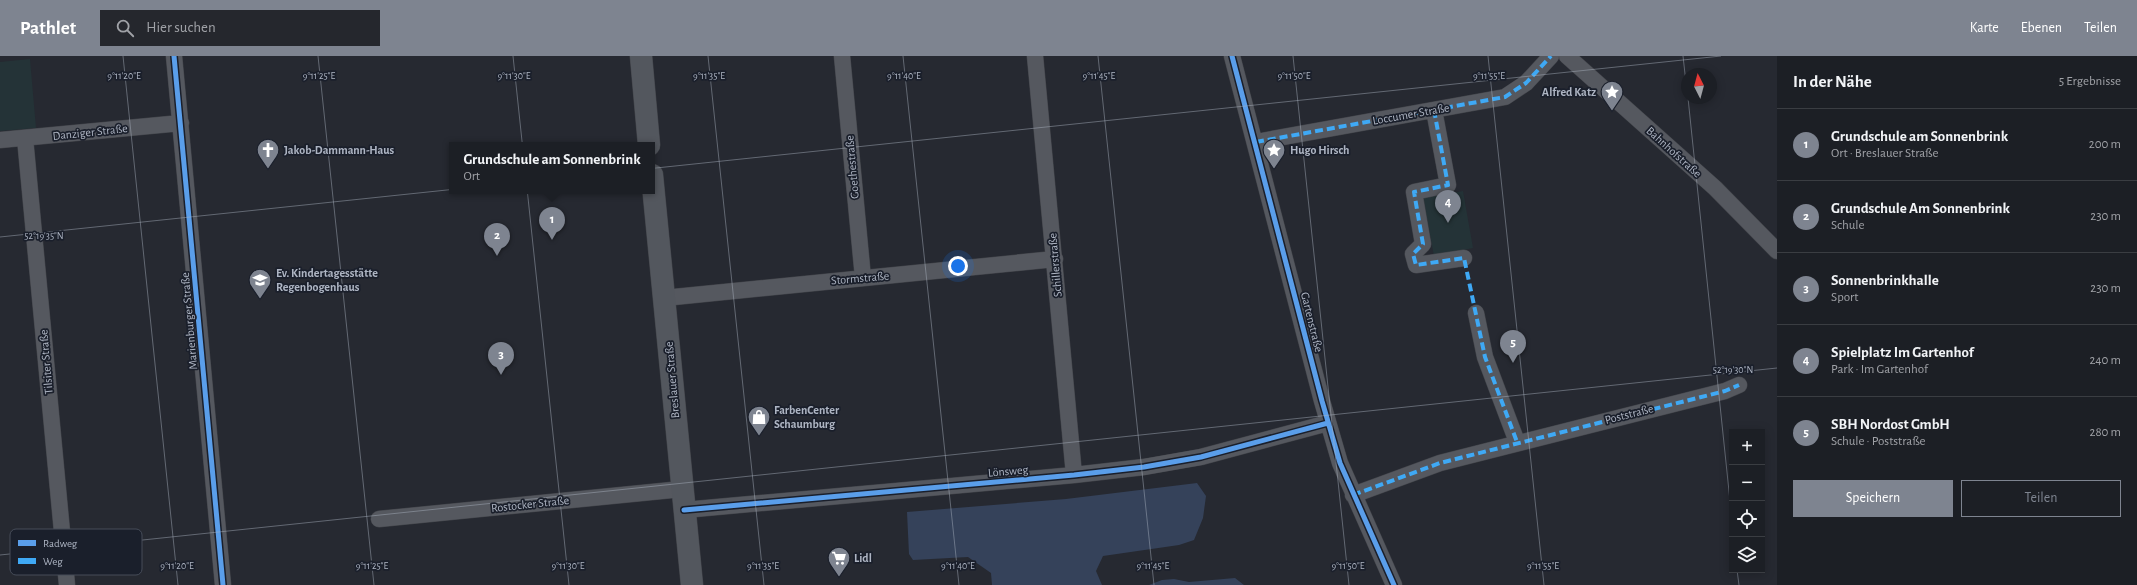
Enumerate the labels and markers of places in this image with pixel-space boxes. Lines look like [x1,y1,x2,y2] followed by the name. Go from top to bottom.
[1599,79,1625,112] place icon: Alfred Katz
[1542,86,1596,98] place label: Alfred Katz
[255,137,281,170] church icon: Jakob-Dammann-Haus
[1261,137,1287,170] place icon: Hugo Hirsch
[284,144,394,156] place label: Jakob-Dammann-Haus
[1290,144,1349,156] place label: Hugo Hirsch
[1435,190,1461,223] pin: 4
[539,207,565,240] pin: 1
[484,223,510,256] pin: 2
[247,267,273,300] school or university icon: Ev. Kindertagesstätte Regenbogenhaus
[276,267,378,293] place label: Ev. Kindertagesstätte Regenbogenhaus
[1500,330,1526,363] pin: 5
[488,342,514,375] pin: 3
[746,404,772,437] shop icon: FarbenCenter Schaumburg
[774,404,840,430] place label: FarbenCenter Schaumburg
[826,545,852,578] supermarket icon: Lidl
[854,552,872,564] place label: Lidl

